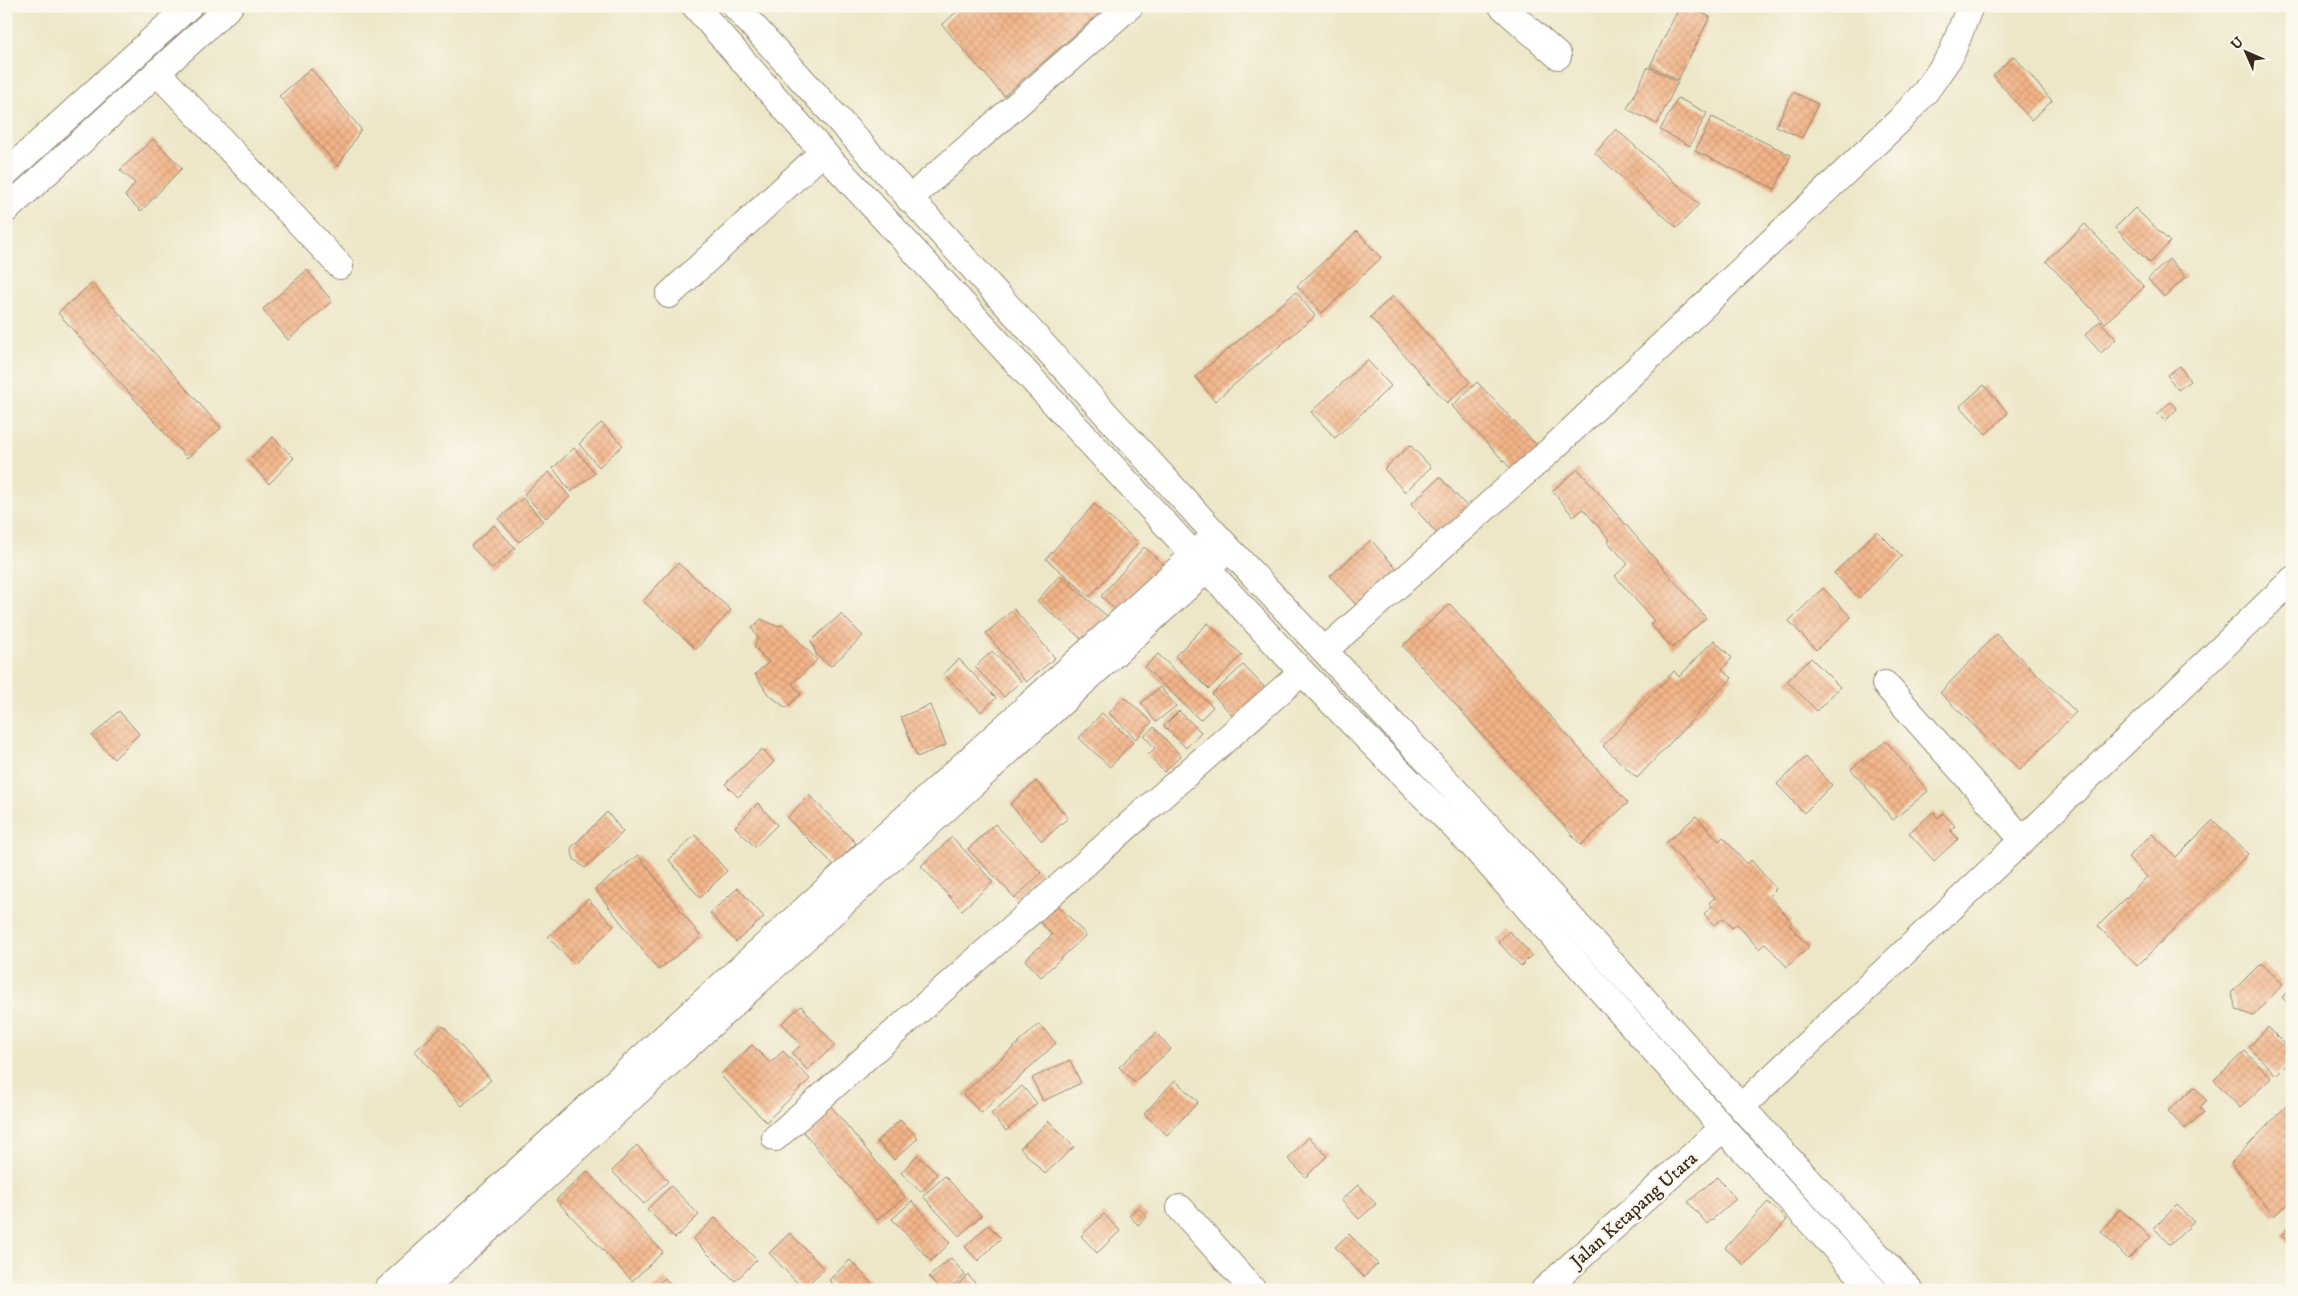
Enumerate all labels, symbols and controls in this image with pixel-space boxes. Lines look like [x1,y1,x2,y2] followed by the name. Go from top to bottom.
[2220,28,2270,78] north arrow
[2227,33,2248,54] text: U
[1564,1147,1702,1274] street label: Jalan Ketapang Utara

